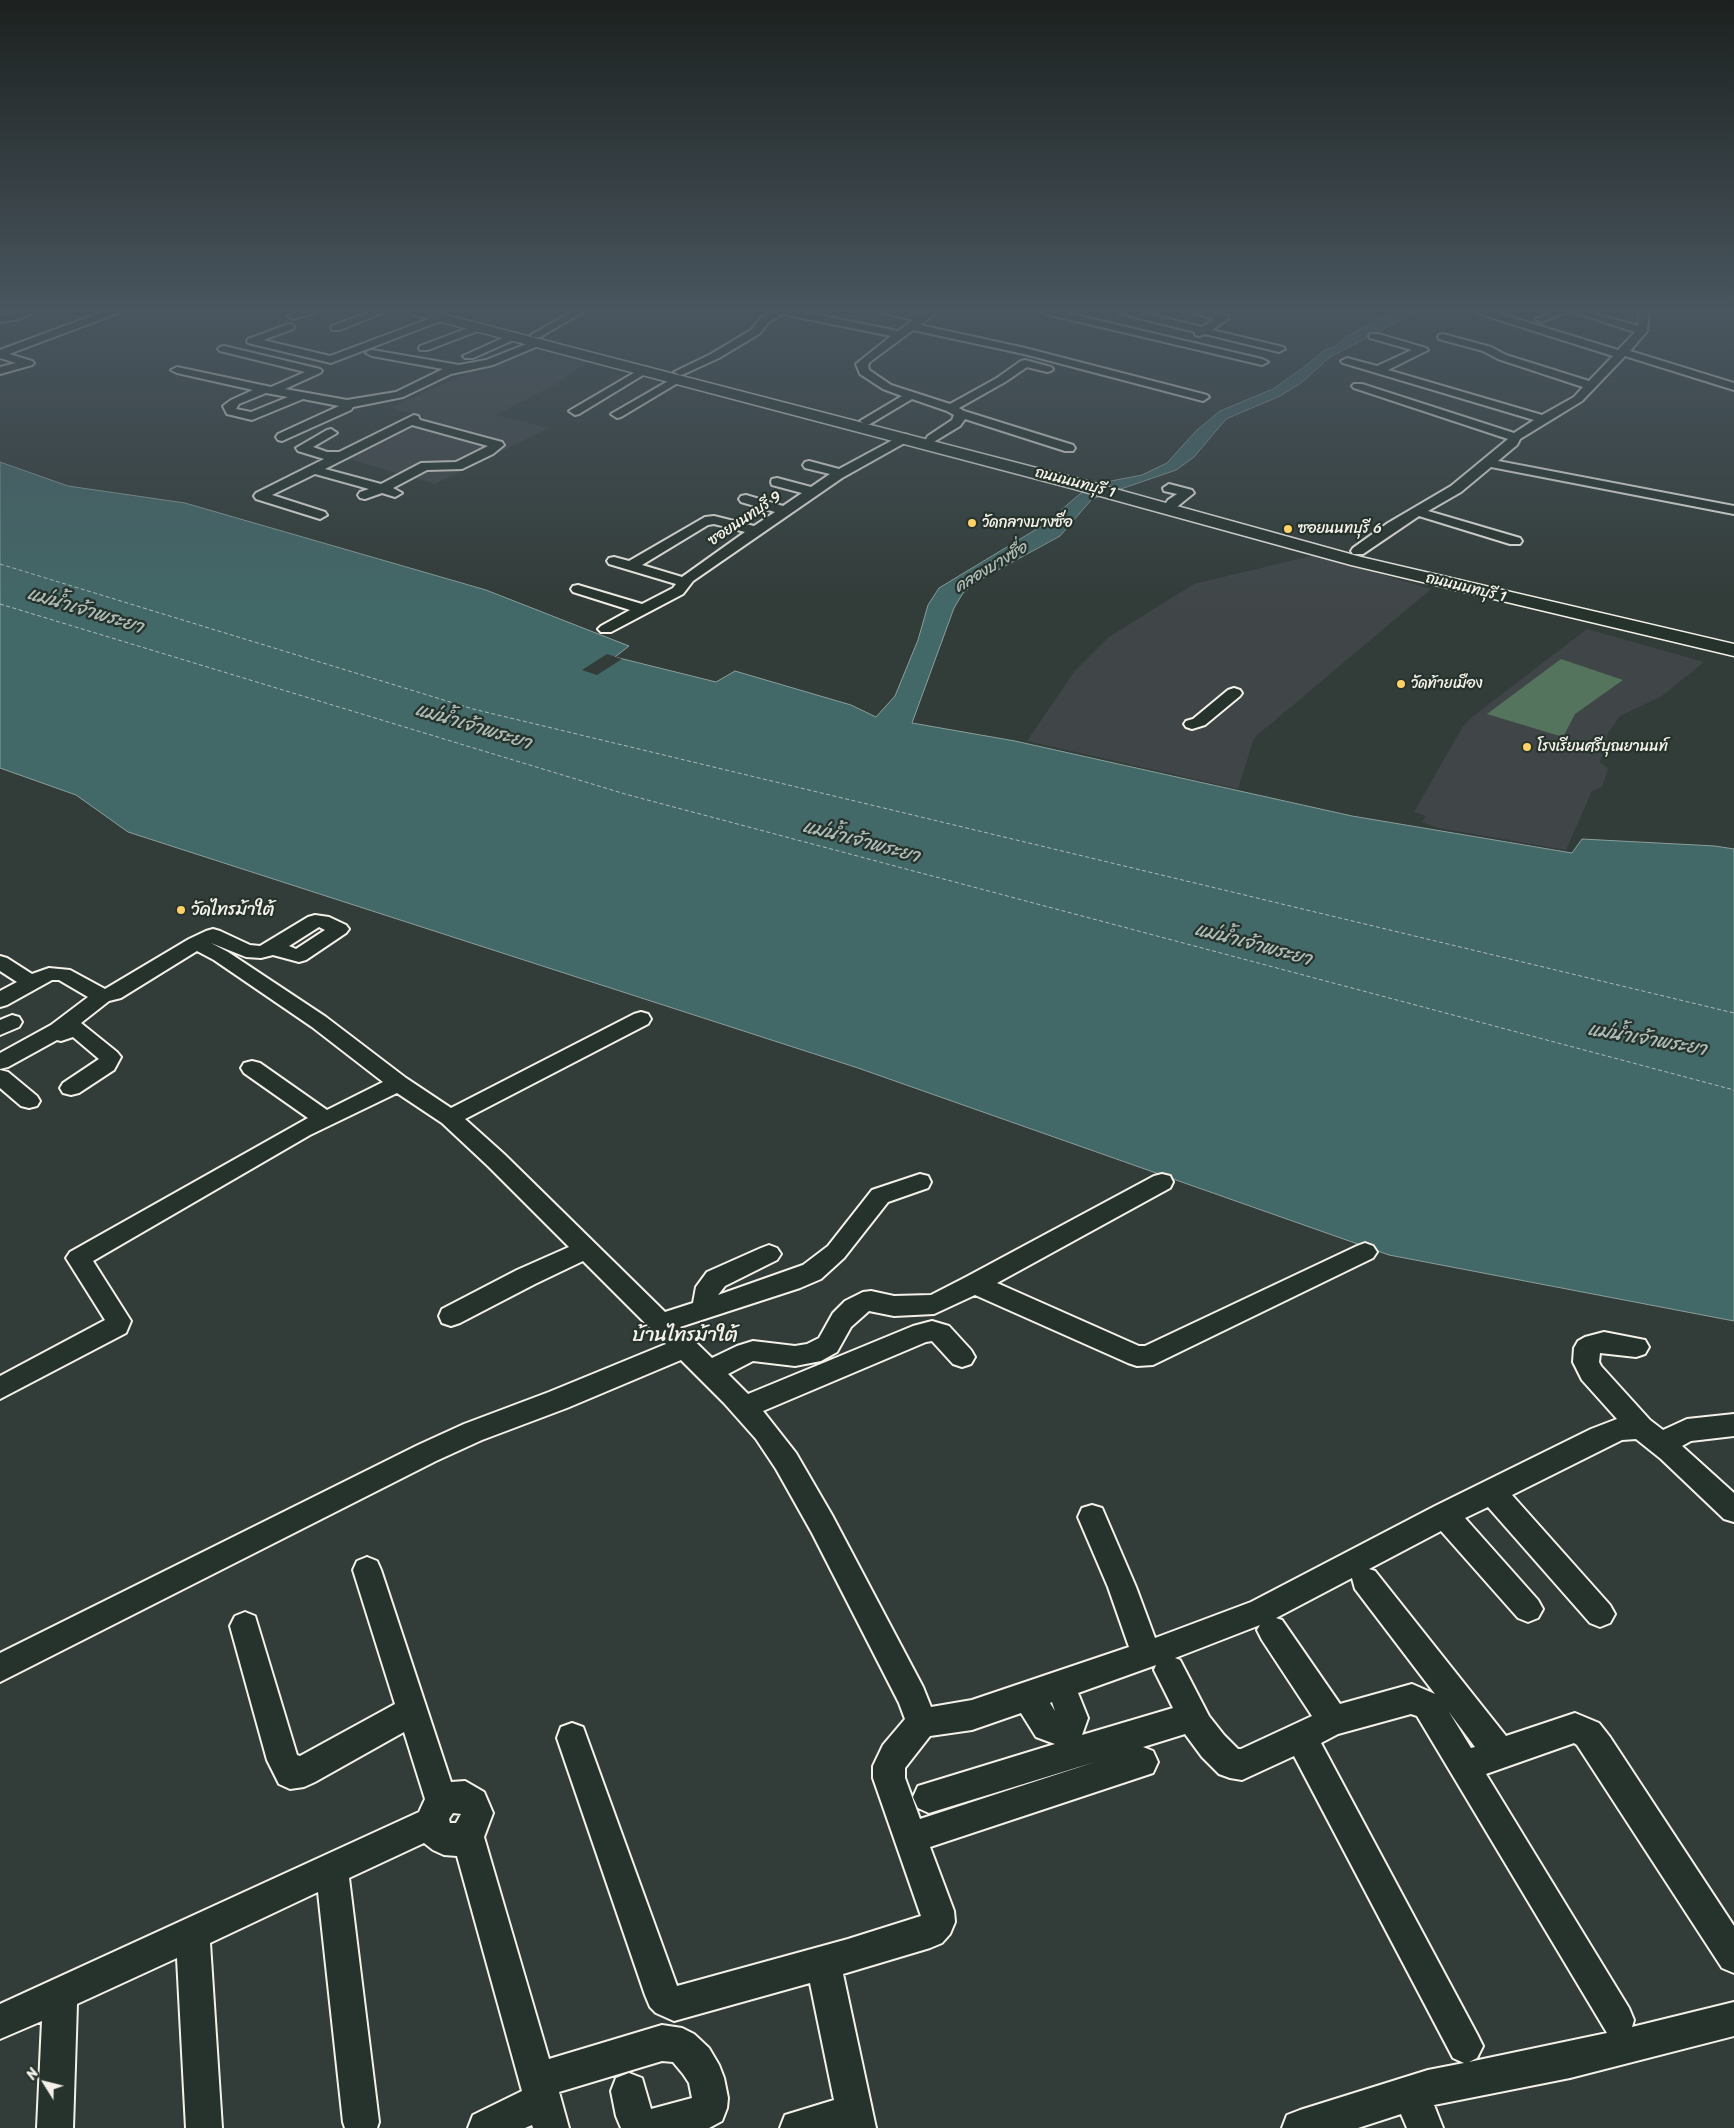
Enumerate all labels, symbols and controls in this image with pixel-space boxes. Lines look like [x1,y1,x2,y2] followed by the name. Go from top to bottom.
[1033,464,1117,502] street label: ถนนนนทบุรี 1
[705,488,785,550] street label: ซอยนนทบุรี 9
[982,514,1073,532] place label: วัดกลางบางซื่อ
[966,517,978,529] marker: วัดกลางบางซื่อ
[1298,520,1382,538] place label: ซอยนนทบุรี 6
[1282,523,1294,535] marker: ซอยนนทบุรี 6
[951,539,1031,597] water label: คลองบางซื่อ
[1424,569,1508,607] street label: ถนนนนทบุรี 1
[24,583,146,639] water label: แม่น้ำเจ้าพระยา
[1411,675,1483,693] place label: วัดท้ายเมือง
[1395,678,1407,690] marker: วัดท้ายเมือง
[412,699,534,755] water label: แม่น้ำเจ้าพระยา
[1537,738,1668,756] place label: โรงเรียนศรีบุณยานนท์
[1521,741,1533,753] marker: โรงเรียนศรีบุณยานนท์
[800,815,922,869] water label: แม่น้ำเจ้าพระยา
[191,899,274,921] place label: วัดไทรม้าใต้
[175,904,187,916] marker: วัดไทรม้าใต้
[1192,918,1314,972] water label: แม่น้ำเจ้าพระยา
[1586,1018,1708,1062] water label: แม่น้ำเจ้าพระยา
[632,1324,738,1348] district label: บ้านไทรม้าใต้
[20,2058,70,2108] north arrow
[19,2063,45,2085] text: N

